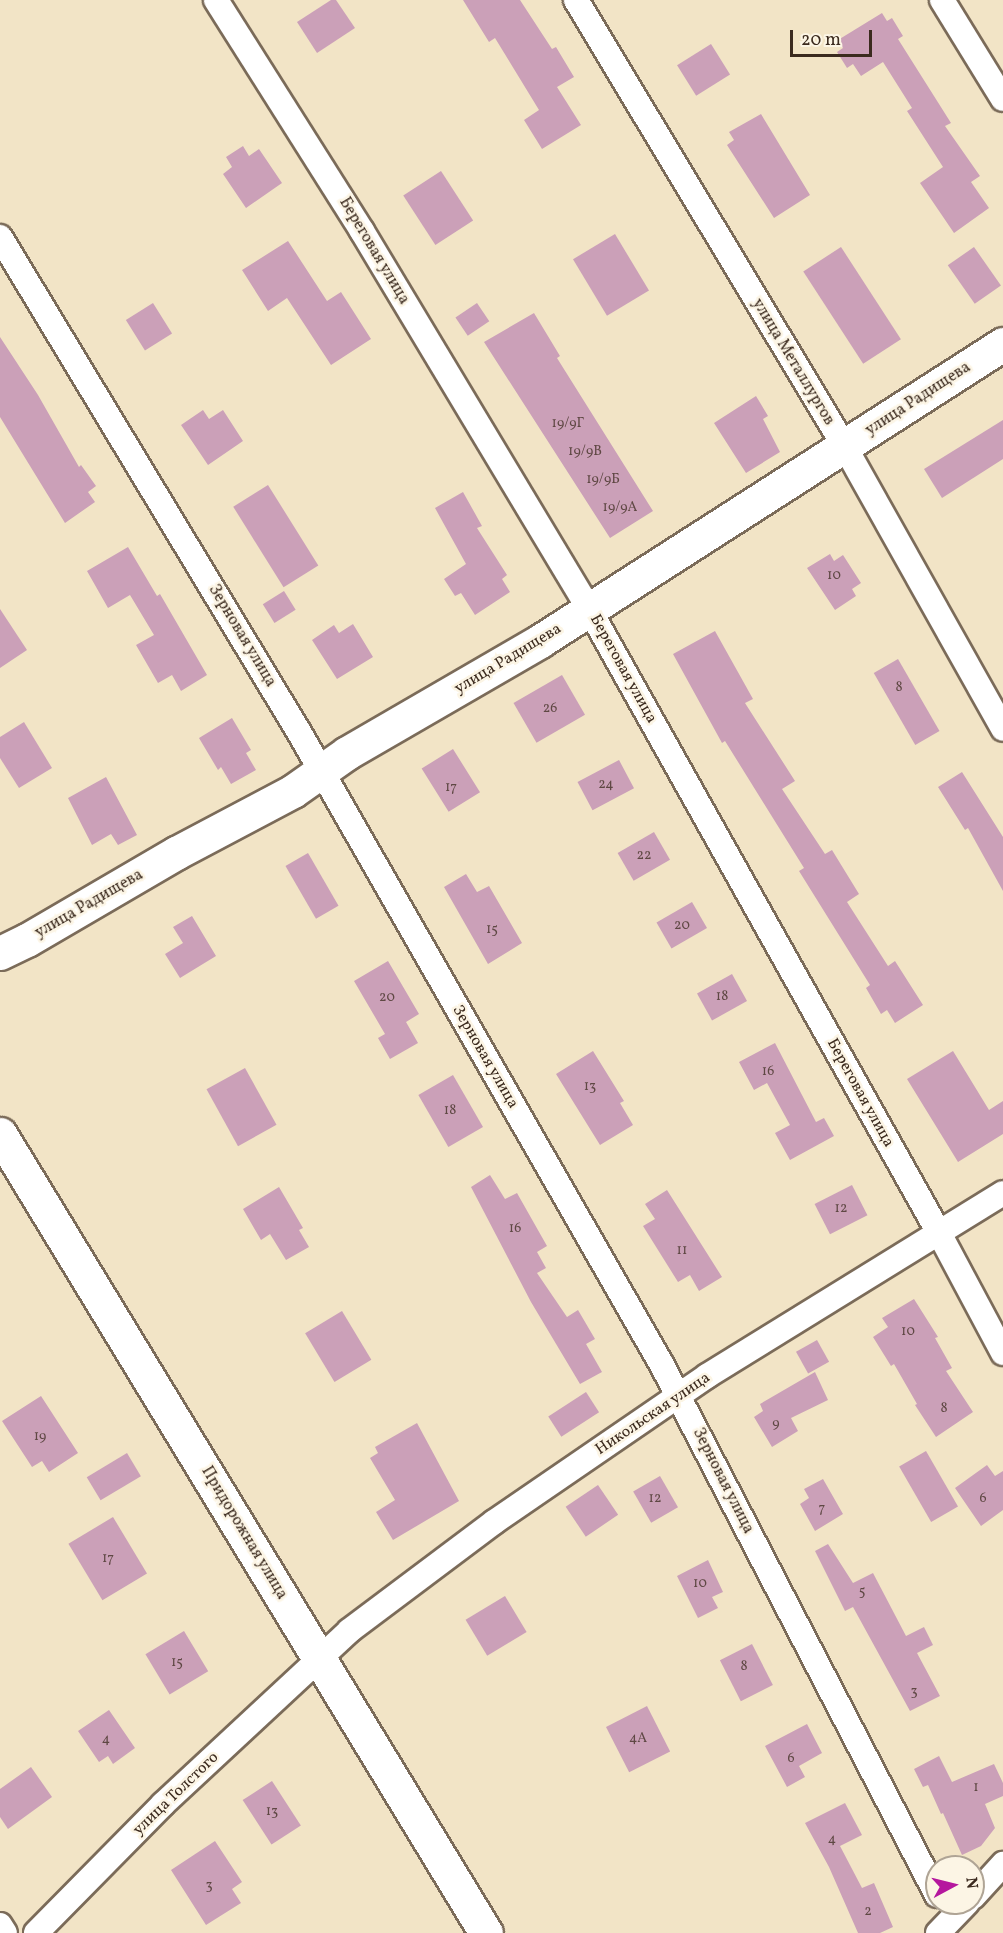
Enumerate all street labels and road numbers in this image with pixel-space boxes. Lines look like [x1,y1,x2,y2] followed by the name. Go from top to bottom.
[334,194,414,308] street label: Береговая улица
[748,295,838,429] street label: улица Металлургов
[862,358,974,440] street label: улица Радищева
[204,581,280,691] street label: Зерновая улица
[585,611,661,727] street label: Береговая улица
[451,620,565,698] street label: улица Радищева
[32,865,146,943] street label: улица Радищева
[448,1002,522,1112] street label: Зерновая улица
[822,1035,898,1151] street label: Береговая улица
[592,1368,714,1460] street label: Никольская улица
[688,1425,758,1537] street label: Зерновая улица
[197,1463,291,1603] street label: Придорожная улица
[129,1748,223,1840] street label: улица Толстого

